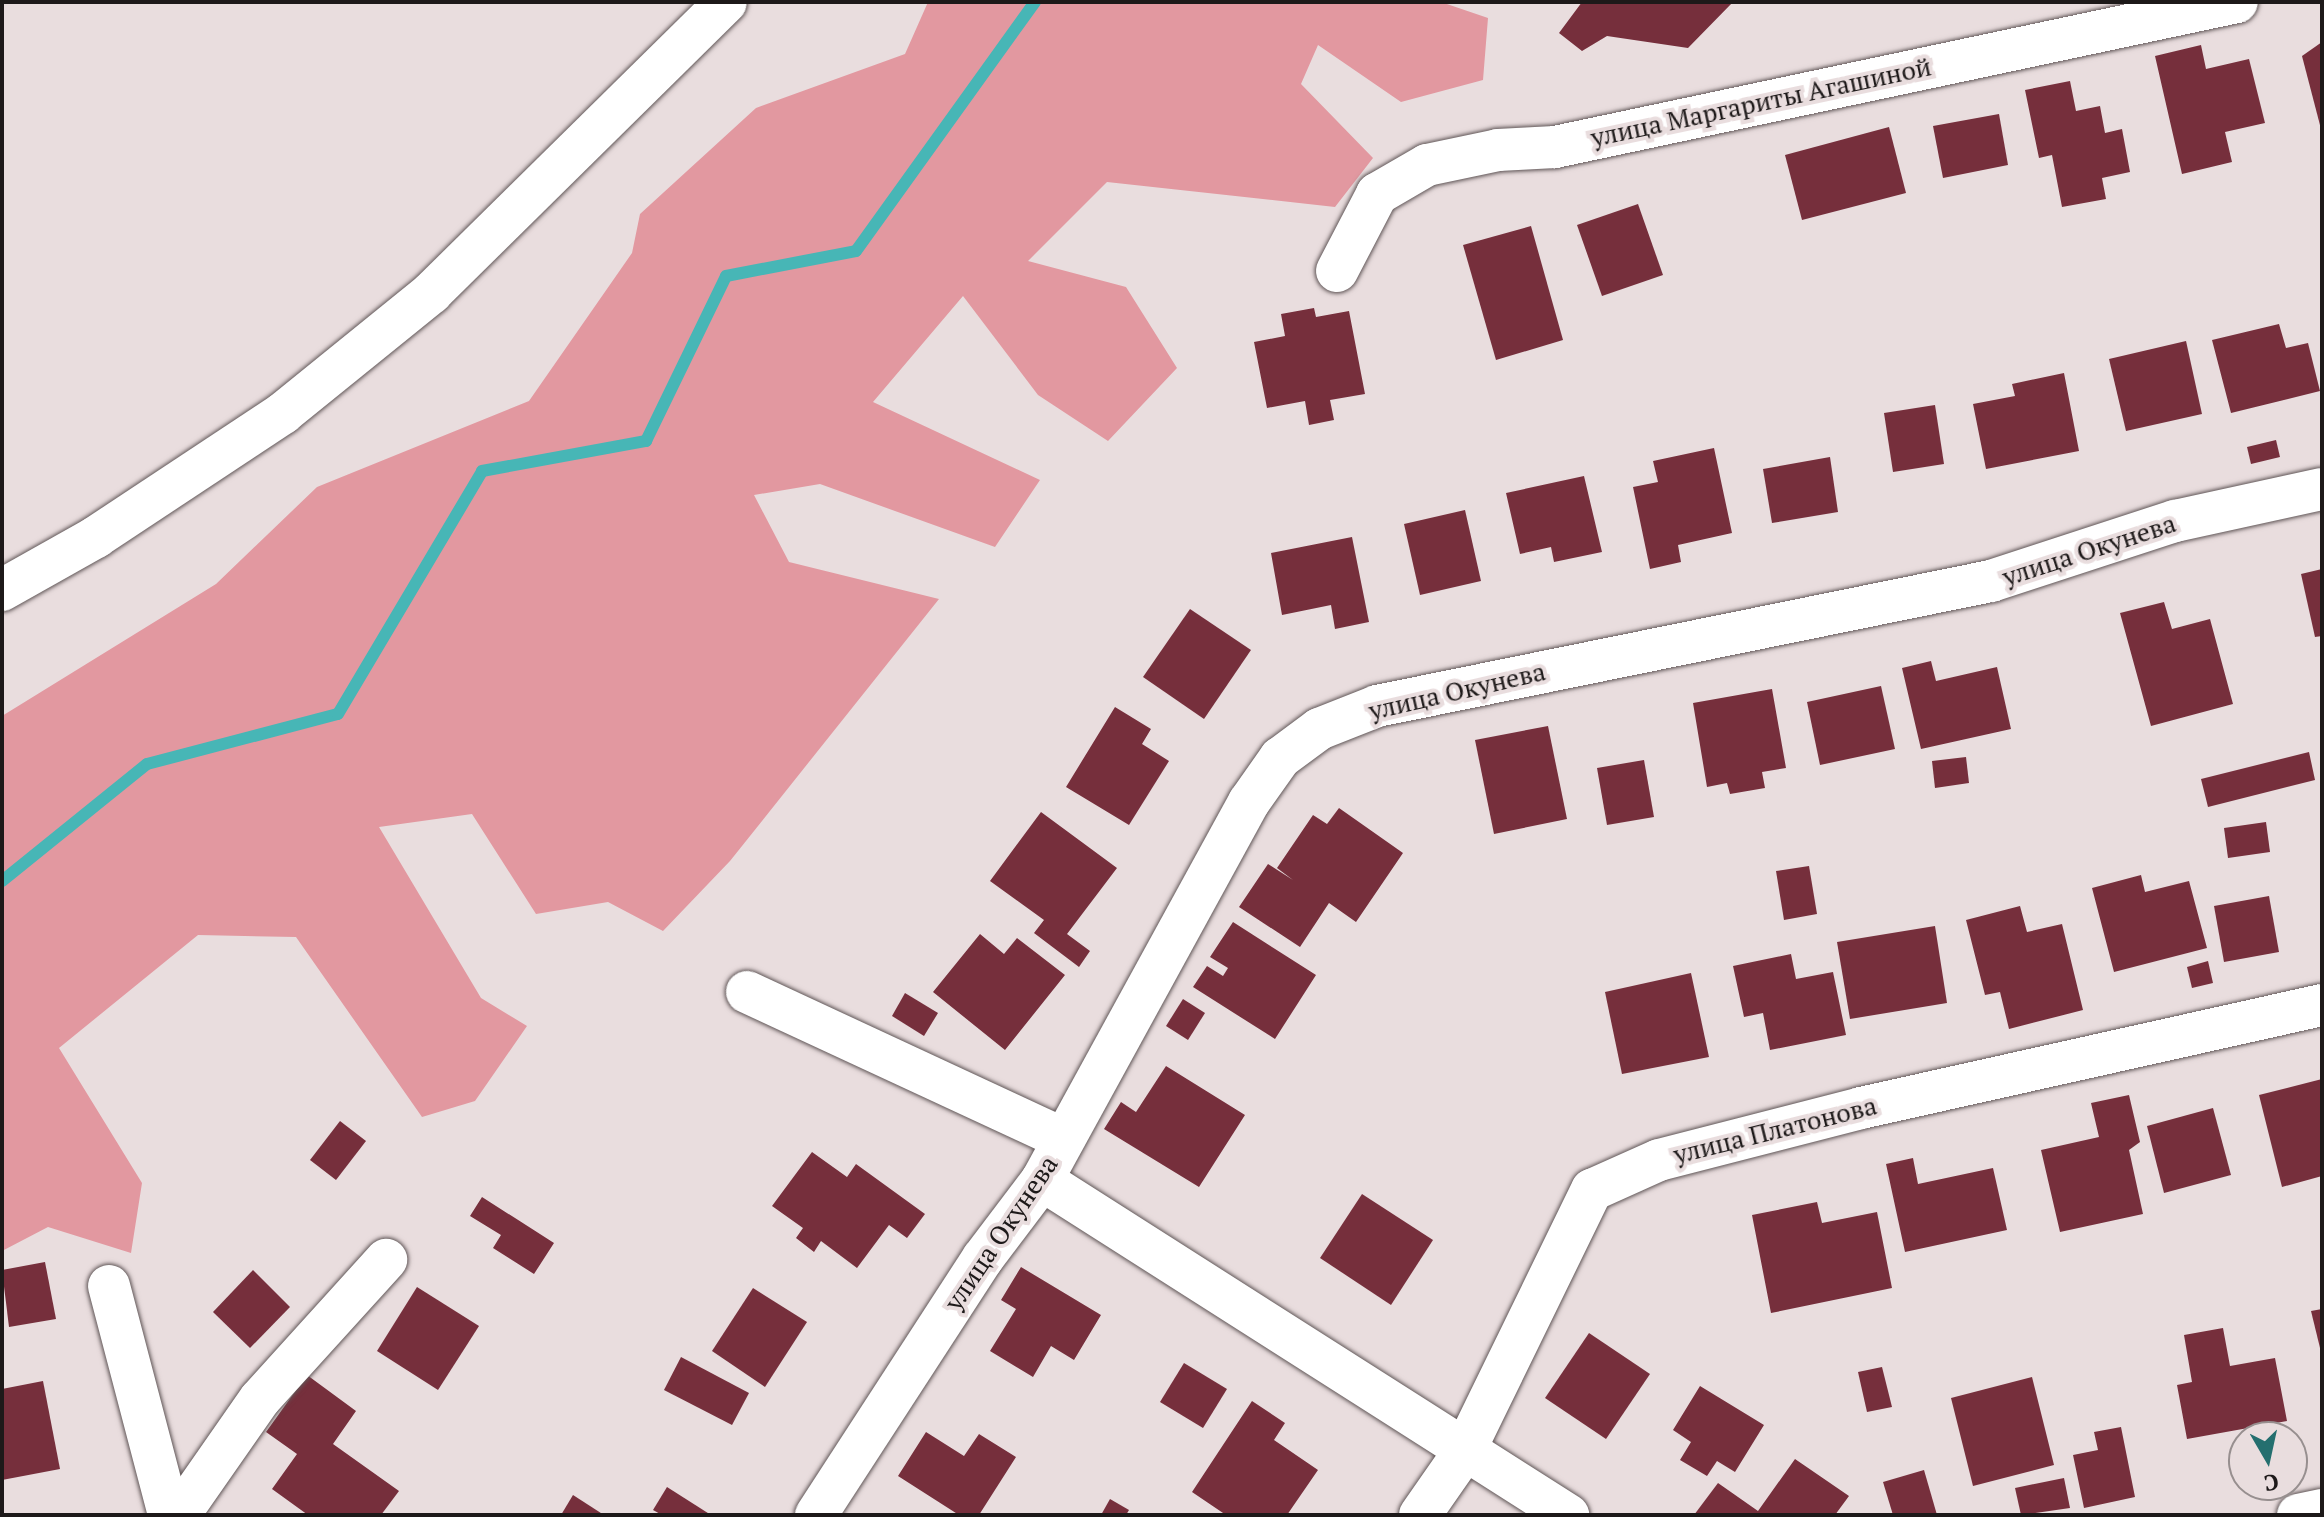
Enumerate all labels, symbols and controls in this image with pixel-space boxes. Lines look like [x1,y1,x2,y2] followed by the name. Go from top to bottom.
[1588,51,1934,153] street label: улица Маргариты Агашиной
[1998,507,2180,593] street label: улица Окунева
[1366,656,1548,726] street label: улица Окунева
[1670,1090,1880,1170] street label: улица Платонова
[938,1150,1064,1316] street label: улица Окунева
[2228,1421,2308,1501] north arrow
[2262,1468,2281,1499] text: С

